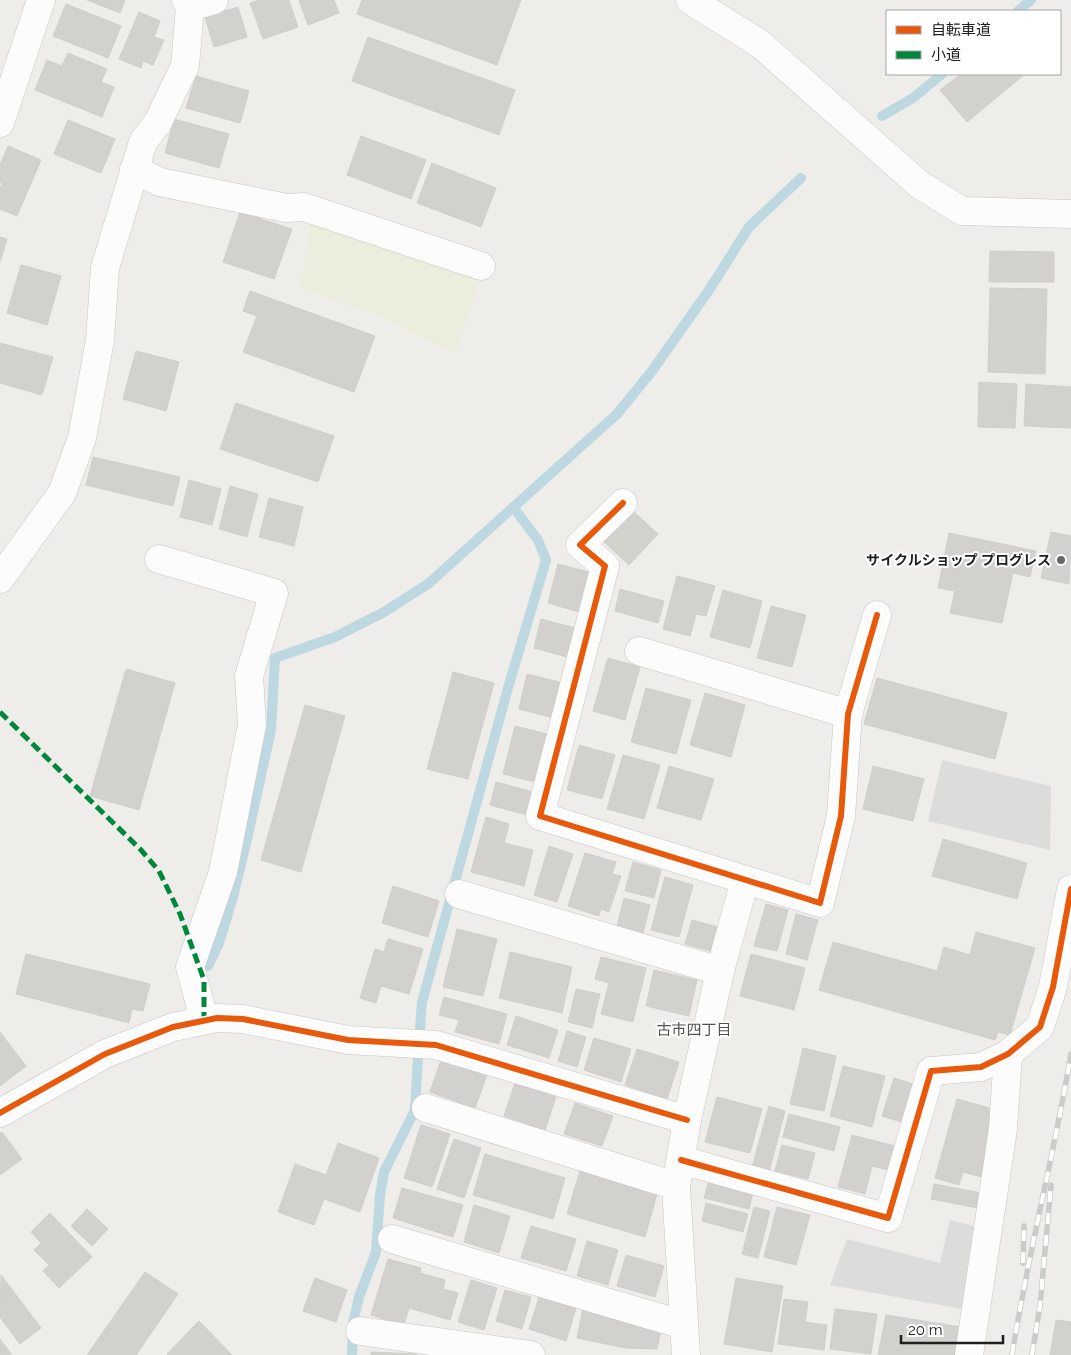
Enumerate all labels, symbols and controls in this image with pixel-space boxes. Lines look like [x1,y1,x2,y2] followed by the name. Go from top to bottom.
[886,10,1061,75] legend
[931,21,991,39] text: 自転車道
[931,46,961,64] text: 小道
[866,552,1051,568] place label: サイクルショップ プログレス
[1055,554,1067,566] marker: サイクルショップ プログレス
[656,1021,732,1039] district label: 古市四丁目
[901,1312,1004,1344] scale bar
[908,1321,943,1339] text: 20 m

